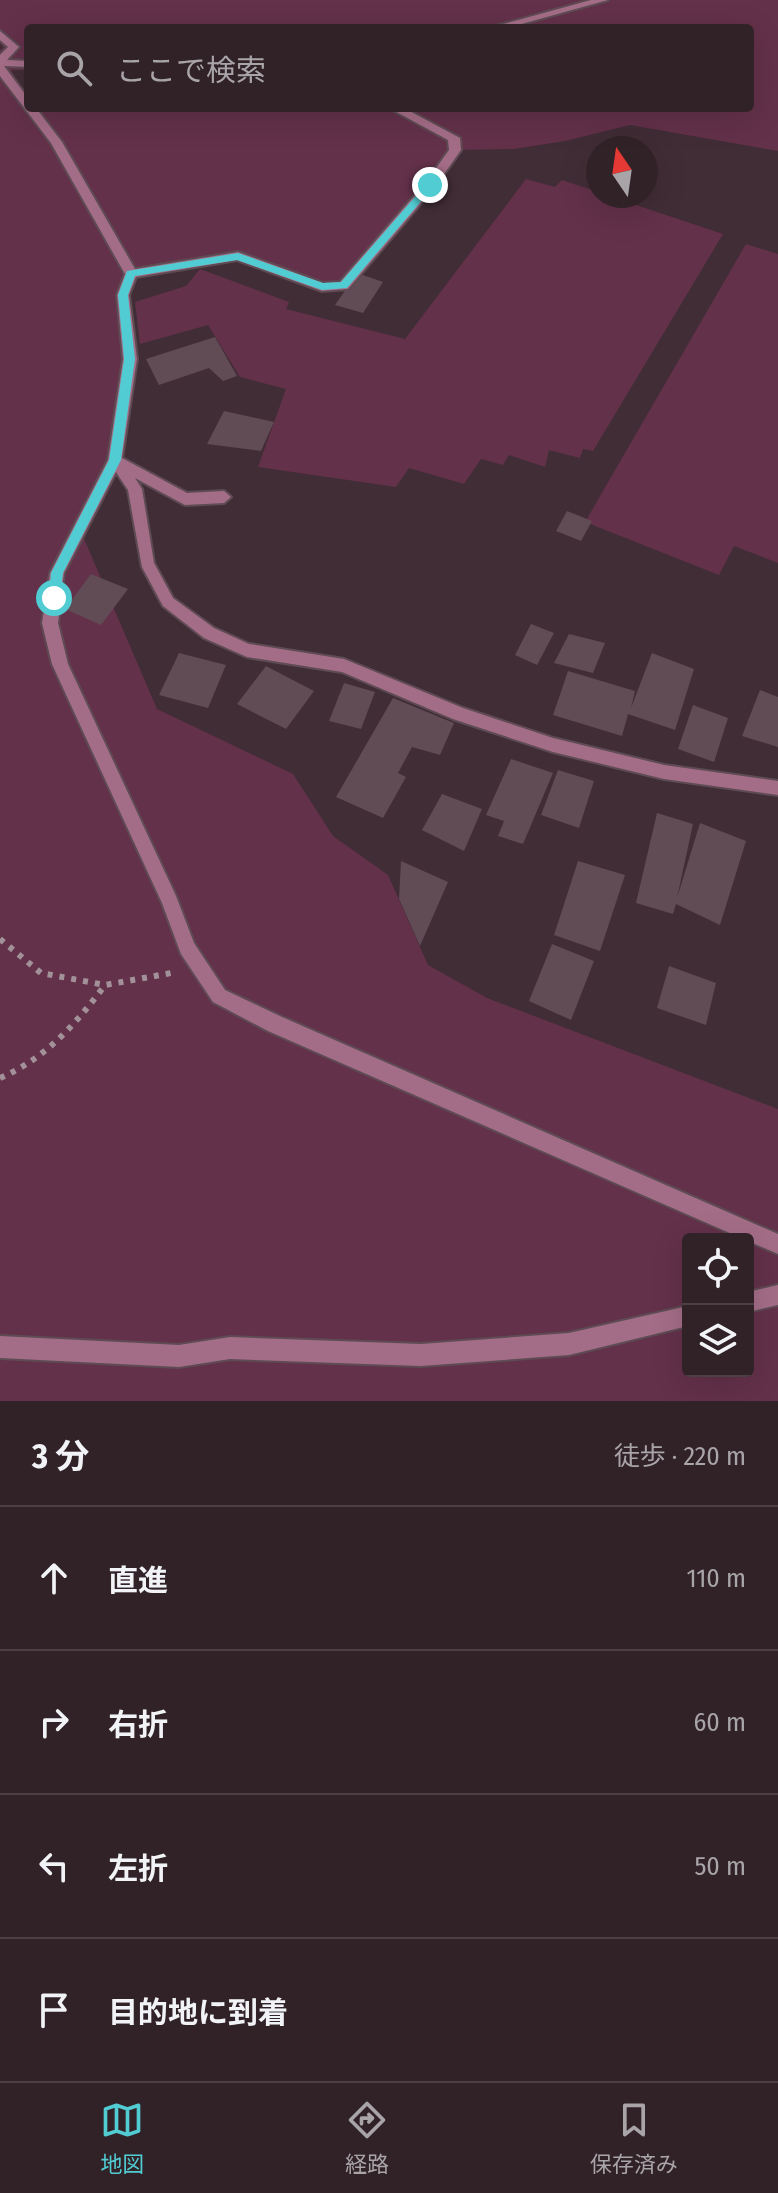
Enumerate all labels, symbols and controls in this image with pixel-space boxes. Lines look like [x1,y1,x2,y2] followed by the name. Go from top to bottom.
[24,24,754,112] search box
[52,46,96,90] icon: search
[116,53,266,89] text: ここで検索
[586,136,658,208] north arrow
[412,167,448,203] route end
[36,580,72,616] route start
[682,1233,754,1377] map controls
[682,1233,754,1305] button: locate
[682,1305,754,1377] button: layers
[32,1436,89,1477] text: 3 分
[614,1441,746,1472] text: 徒歩 · 220 m
[32,1556,76,1600] icon: ahead
[108,1563,168,1599] text: 直進
[686,1563,746,1594] text: 110 m
[32,1700,76,1744] icon: right
[108,1707,168,1743] text: 右折
[693,1707,746,1738] text: 60 m
[32,1844,76,1888] icon: left
[108,1851,168,1887] text: 左折
[694,1851,746,1882] text: 50 m
[32,1988,76,2032] icon: arrive
[108,1995,288,2031] text: 目的地に到着
[100,2098,144,2178] tab: 地図
[345,2098,389,2178] tab: 経路
[590,2098,678,2178] tab: 保存済み

